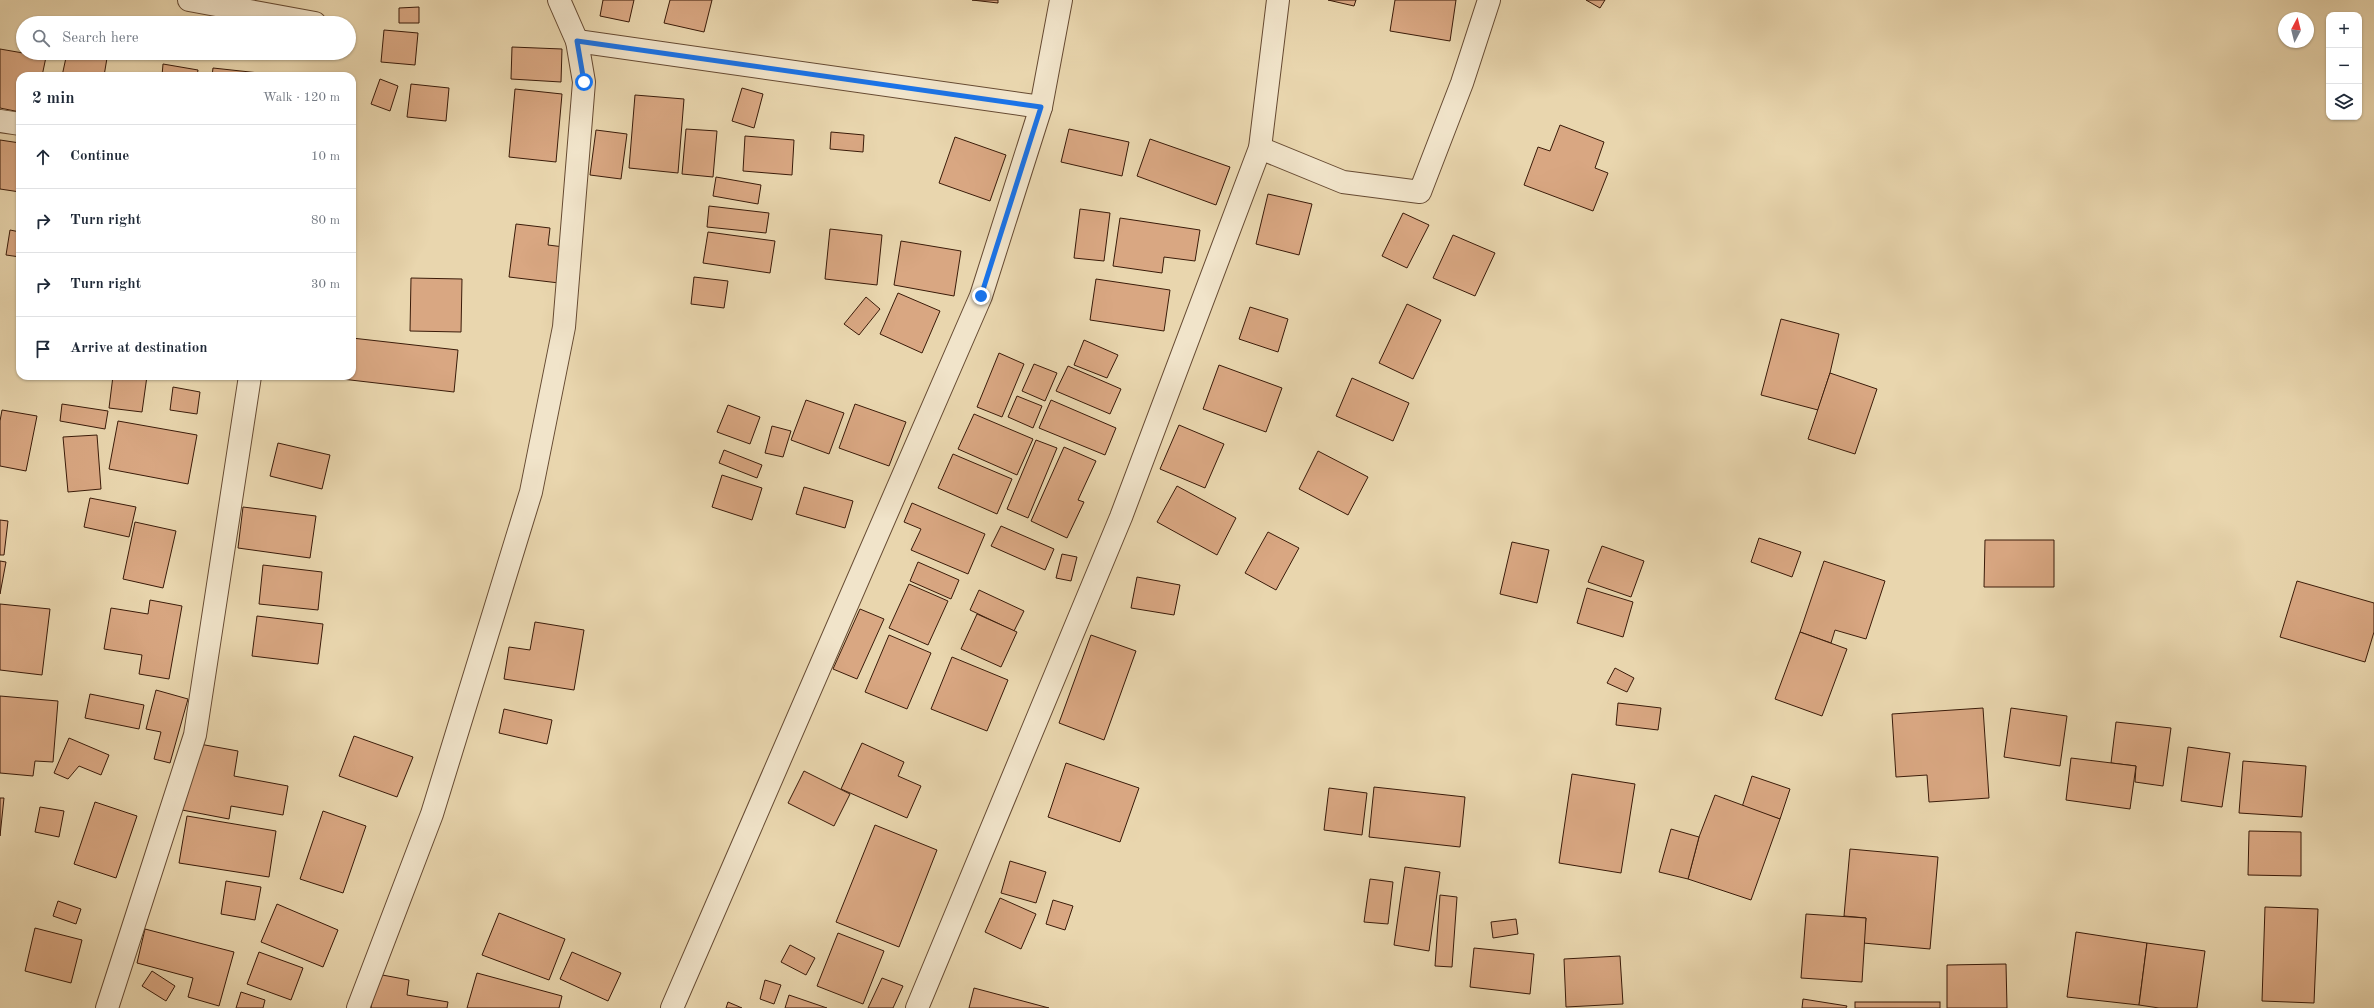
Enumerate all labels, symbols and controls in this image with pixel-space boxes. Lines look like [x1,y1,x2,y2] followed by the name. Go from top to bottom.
[2278,12,2314,48] north arrow
[2326,12,2362,120] map controls
[2326,12,2362,48] button: +
[16,16,356,60] search box
[30,27,52,49] icon: search
[62,31,139,46] text: Search here
[2326,48,2362,84] button: −
[575,73,593,91] route start
[2326,84,2362,120] button: layers
[32,90,75,107] text: 2 min
[263,91,340,104] text: Walk · 120 m
[32,146,54,168] icon: ahead
[70,149,129,164] text: Continue
[311,150,340,163] text: 10 m
[32,210,54,232] icon: right
[70,213,141,228] text: Turn right
[311,214,340,227] text: 80 m
[32,274,54,296] icon: right
[70,277,141,292] text: Turn right
[311,278,340,291] text: 30 m
[972,287,990,305] route end
[32,338,54,360] icon: arrive
[70,341,208,356] text: Arrive at destination

